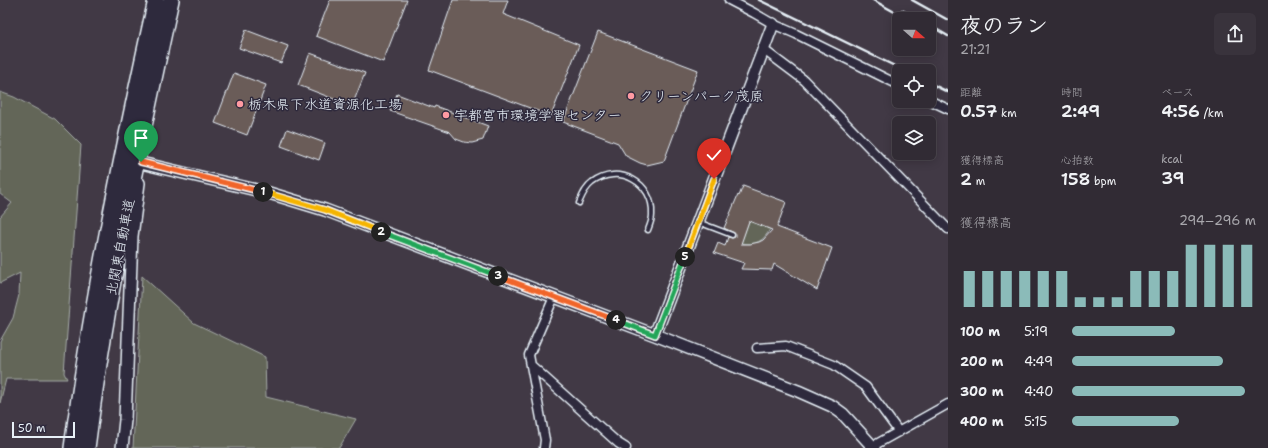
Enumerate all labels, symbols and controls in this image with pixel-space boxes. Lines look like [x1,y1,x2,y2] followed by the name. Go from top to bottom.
[960,11,1048,40] text: 夜のラン
[892,12,936,56] north arrow
[892,12,936,160] map controls
[1214,13,1256,55] button: share
[960,41,990,58] text: 21:21
[892,64,936,108] button: locate
[960,85,982,100] text: 距離
[1061,85,1083,100] text: 時間
[1161,85,1194,100] text: ペース
[639,87,764,105] place label: クリーンパーク茂原
[626,91,636,101] marker: クリーンパーク茂原
[248,95,402,113] place label: 栃木県下水道資源化工場
[235,99,245,109] marker: 栃木県下水道資源化工場
[960,100,997,122] text: 0.57
[1061,100,1100,122] text: 2:49
[1161,100,1200,122] text: 4:56
[454,106,621,124] place label: 宇都宮市環境学習センター
[997,106,1017,121] text: km
[1200,106,1223,121] text: /km
[441,110,451,120] marker: 宇都宮市環境学習センター
[892,116,936,160] button: layers
[124,121,158,162] pin
[130,127,152,149] icon: arrive
[697,138,731,179] pin
[703,144,725,166] icon: check
[1161,152,1183,167] text: kcal
[960,153,1004,168] text: 獲得標高
[1061,153,1094,168] text: 心拍数
[1161,167,1185,189] text: 39
[960,168,972,190] text: 2
[1061,168,1090,190] text: 158
[972,174,985,189] text: m
[1090,174,1116,189] text: bpm
[253,182,273,202] pin: 1
[260,184,266,199] text: 1
[102,197,138,297] street label: 北関東自動車道
[1179,212,1256,229] text: 294–296 m
[960,214,1012,231] text: 獲得標高
[371,222,391,242] pin: 2
[377,224,385,239] text: 2
[675,247,695,267] pin: 5
[682,249,688,264] text: 5
[488,266,508,286] pin: 3
[494,268,502,283] text: 3
[606,310,626,330] pin: 4
[612,312,620,327] text: 4
[960,323,1000,340] text: 100 m
[1024,323,1048,340] text: 5:19
[960,353,1003,370] text: 200 m
[1024,353,1053,370] text: 4:49
[960,383,1004,400] text: 300 m
[1024,383,1053,400] text: 4:40
[960,413,1004,430] text: 400 m
[1024,413,1047,430] text: 5:15
[12,420,75,439] scale bar
[18,421,46,436] text: 50 m

